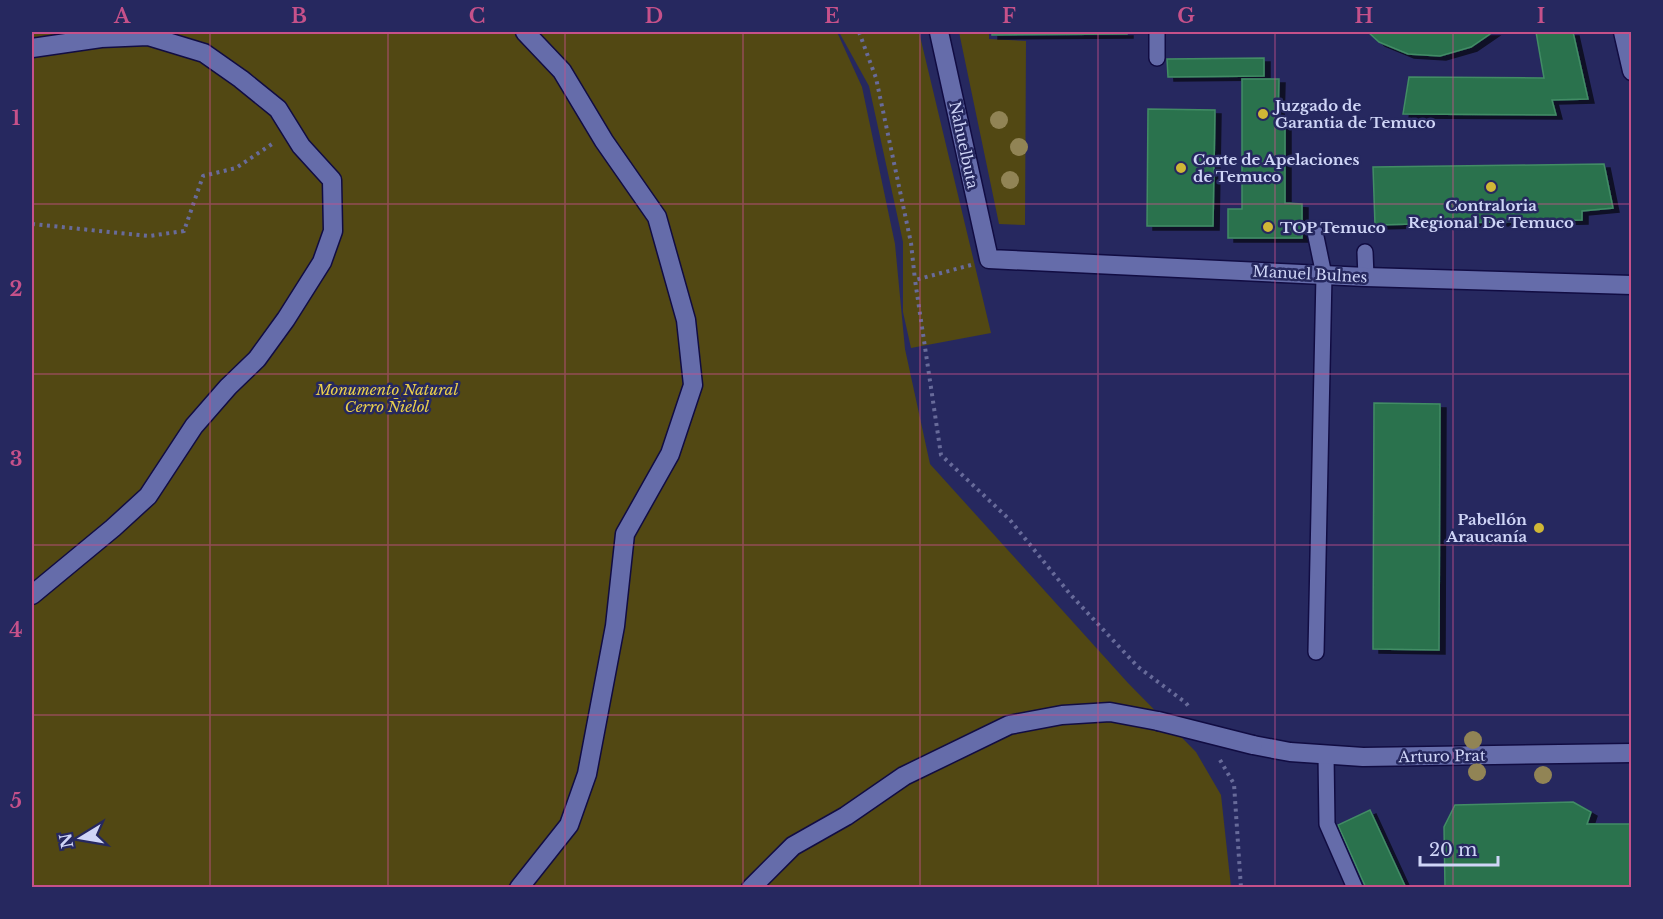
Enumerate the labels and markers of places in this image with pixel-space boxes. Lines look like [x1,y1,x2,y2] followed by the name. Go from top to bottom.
[1272,96,1436,132] place label: Juzgado de Garantia de Temuco
[1256,107,1270,121] marker: Juzgado de Garantia de Temuco
[1193,150,1360,186] place label: Corte de Apelaciones de Temuco
[1174,161,1188,175] marker: Corte de Apelaciones de Temuco
[1484,180,1498,194] marker: Contraloria Regional De Temuco
[1408,196,1574,232] place label: Contraloria Regional De Temuco
[1280,218,1386,237] place label: TOP Temuco
[1261,220,1275,234] marker: TOP Temuco
[1445,510,1527,546] place label: Pabellón Araucanía
[1532,521,1546,535] marker: Pabellón Araucanía

